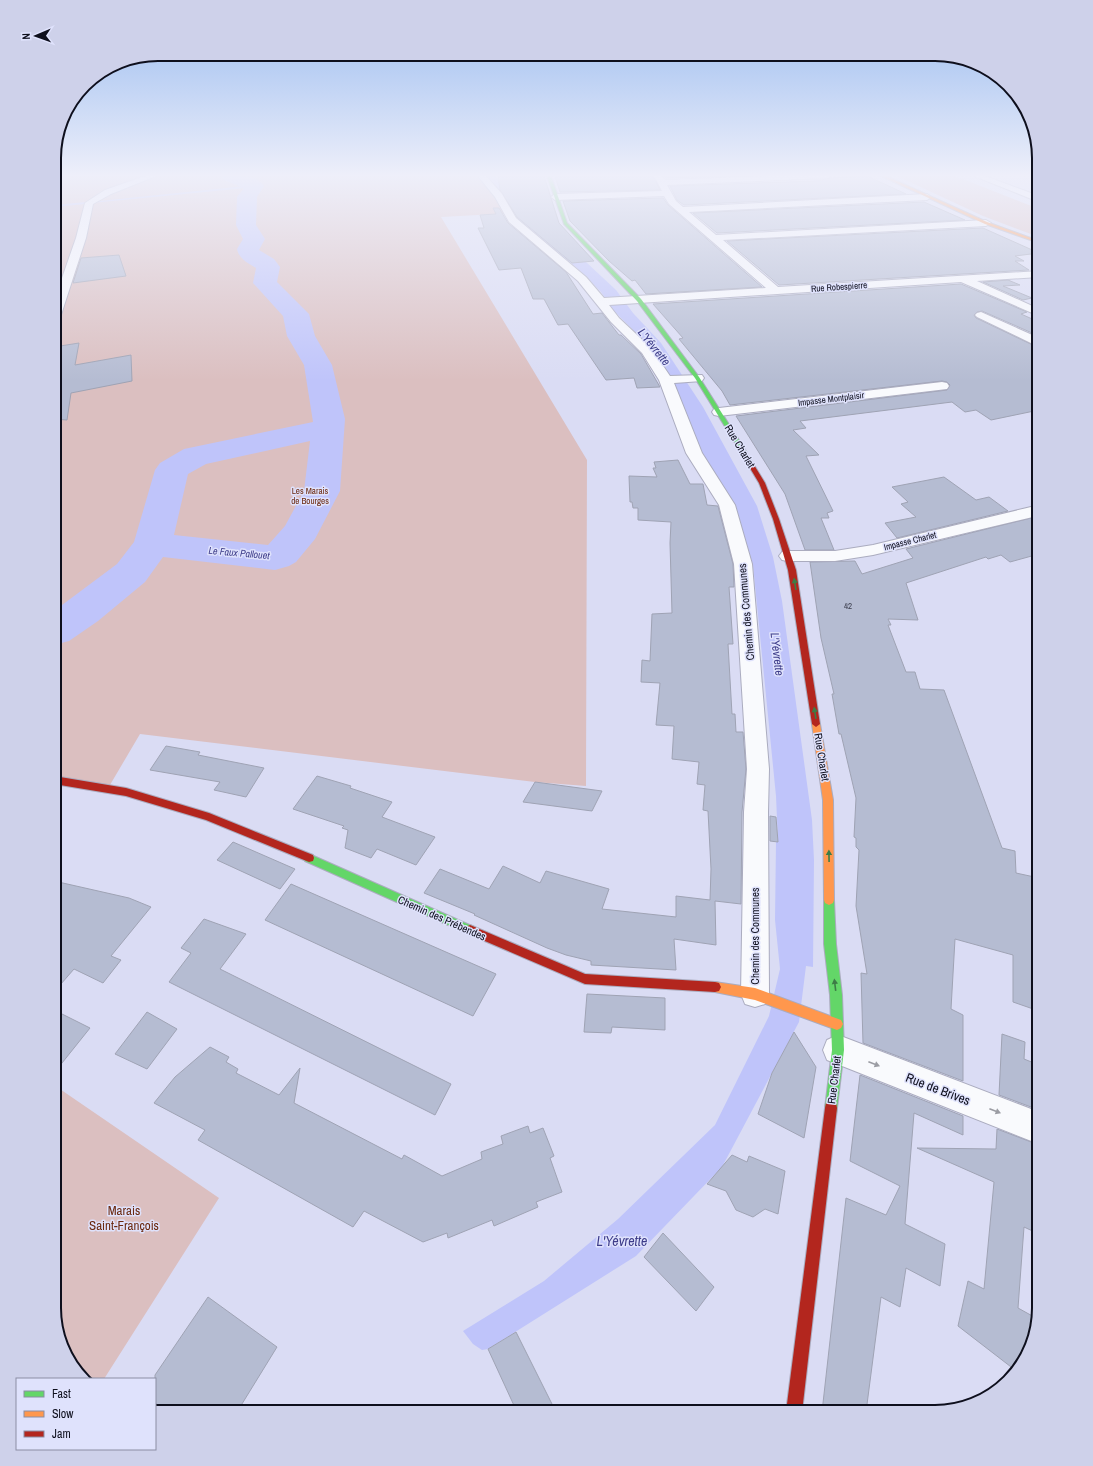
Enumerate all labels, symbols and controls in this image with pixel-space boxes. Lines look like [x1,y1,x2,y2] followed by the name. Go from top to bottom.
[16,16,56,56] north arrow
[19,33,33,40] text: N
[811,279,867,295] street label: Rue Robespierre
[634,325,674,369] water label: L'Yévrette
[797,389,865,409] street label: Impasse Montplaisir
[722,422,759,471] street label: Rue Charlet
[291,485,329,507] park label: Les Marais de Bourges
[882,529,938,553] street label: Impasse Charlet
[208,544,271,562] water label: Le Faux Pallouet
[735,562,757,661] street label: Chemin des Communes
[792,578,798,590] one-way arrow
[844,600,852,612] house number: 42
[766,631,788,677] water label: L'Yévrette
[812,707,818,719] one-way arrow
[811,732,833,782] street label: Rue Charlet
[826,849,832,862] one-way arrow
[748,887,762,985] street label: Chemin des Communes
[396,892,489,944] street label: Chemin des Prébendes
[832,979,839,992] one-way arrow
[824,1055,844,1105] street label: Rue Charlet
[868,1061,880,1067] one-way arrow
[903,1069,973,1109] street label: Rue de Brives
[990,1108,1002,1114] one-way arrow
[89,1202,159,1234] park label: Marais Saint-François
[597,1232,647,1250] water label: L'Yévrette
[16,1378,156,1450] legend
[52,1386,71,1402] text: Fast
[52,1406,74,1422] text: Slow
[52,1426,71,1442] text: Jam

